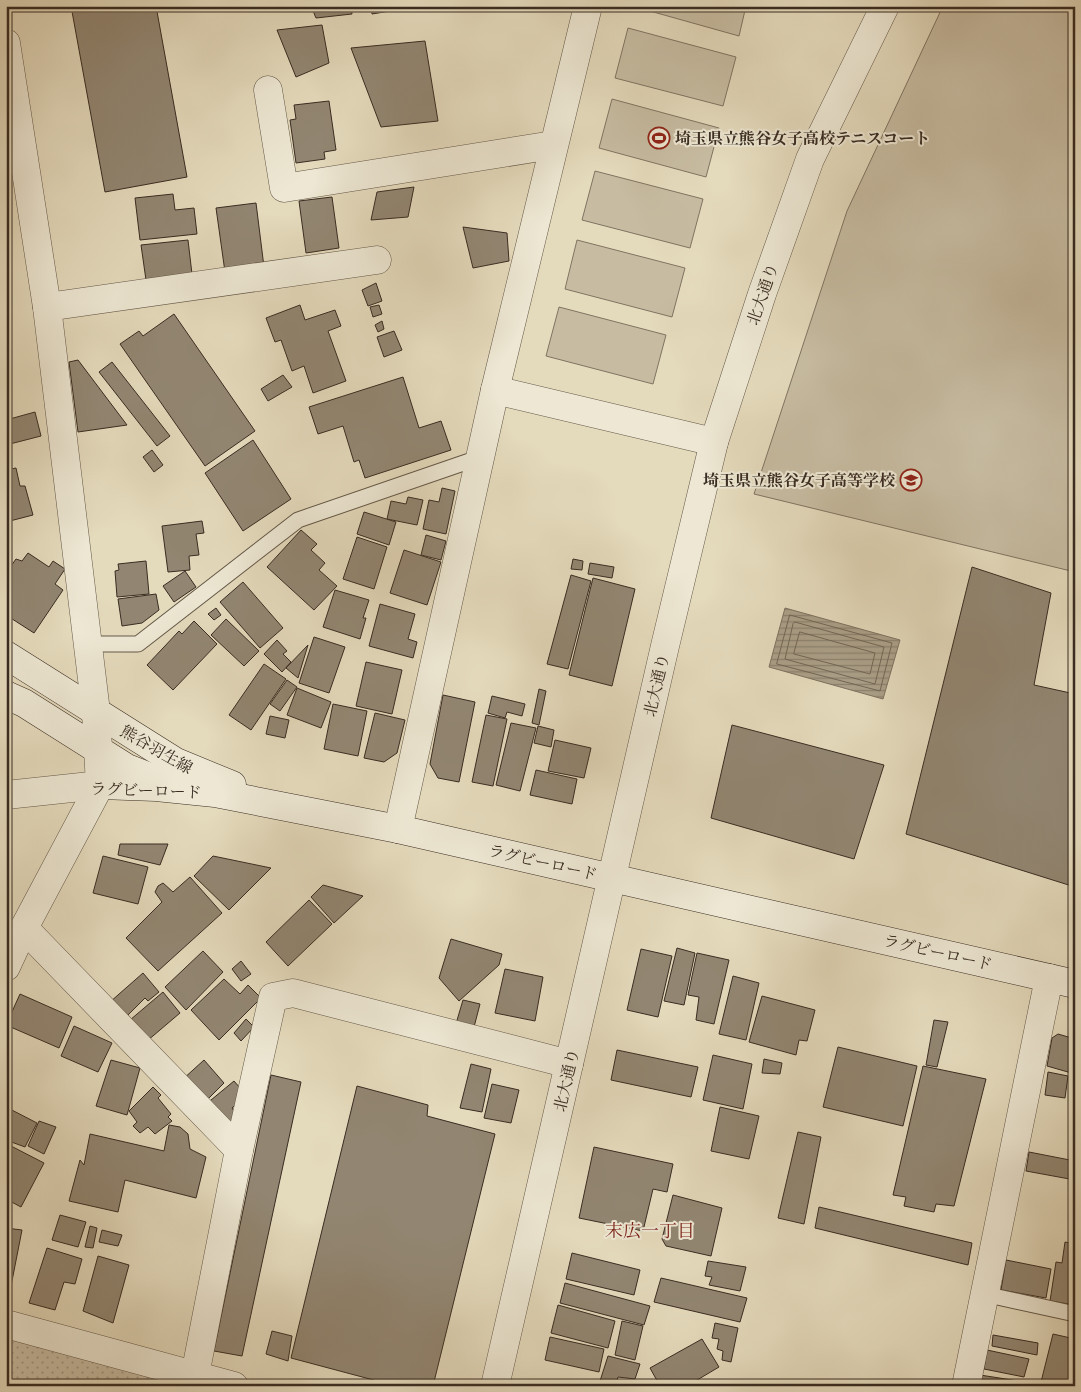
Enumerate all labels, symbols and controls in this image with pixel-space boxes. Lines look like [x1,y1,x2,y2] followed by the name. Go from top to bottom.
[647,126,671,150] sports icon: 埼玉県立熊谷女子高校テニスコート
[675,129,930,148] place label: 埼玉県立熊谷女子高校テニスコート
[743,261,782,328] street label: 北大通り
[899,468,923,492] school or university icon: 埼玉県立熊谷女子高等学校
[703,471,896,490] place label: 埼玉県立熊谷女子高等学校
[640,652,673,718] street label: 北大通り
[117,721,196,778] street label: 熊谷羽生線
[90,779,202,802] street label: ラグビーロード
[486,841,599,884] street label: ラグビーロード
[881,931,994,974] street label: ラグビーロード
[550,1047,583,1113] street label: 北大通り
[605,1221,695,1242] district label: 末広一丁目

